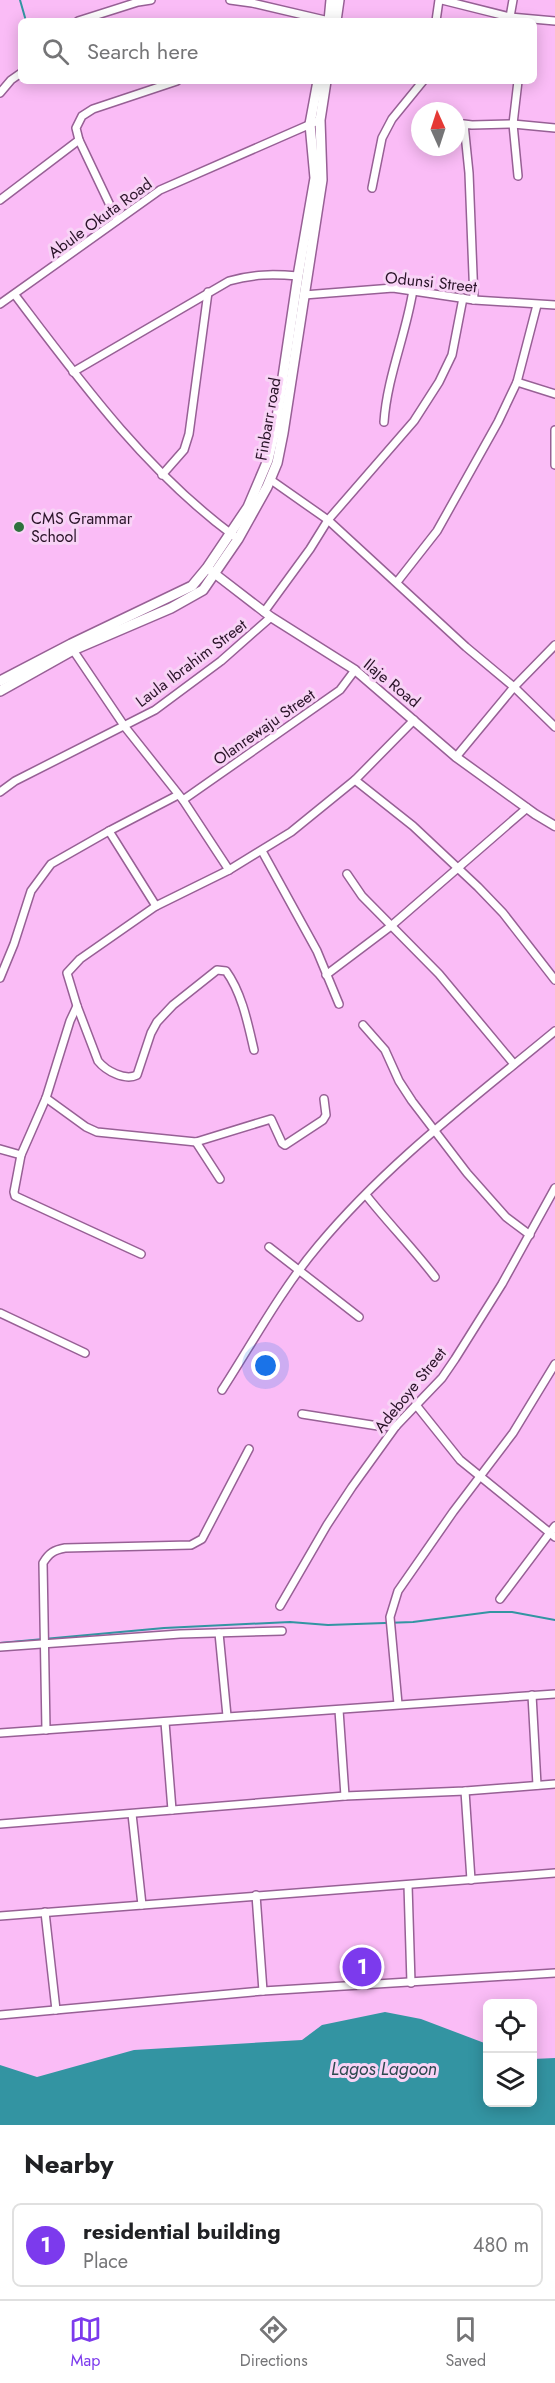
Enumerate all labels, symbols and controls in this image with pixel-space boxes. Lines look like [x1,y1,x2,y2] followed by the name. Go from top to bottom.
[18,18,537,84] search box
[39,35,72,68] icon: search
[87,35,198,67] text: Search here
[411,102,465,156] north arrow
[43,172,157,264] street label: Abule Okuta Road
[384,266,478,298] street label: Odunsi Street
[249,376,287,462] street label: Finbarr road
[31,507,133,548] place label: CMS Grammar School
[12,520,26,534] marker: CMS Grammar School
[131,613,251,712] street label: Laula Ibrahim Street
[359,653,425,713] street label: Ilaje Road
[208,683,320,771] street label: Olanrewaju Street
[368,1342,452,1437] street label: Adeboye Street
[251,1351,280,1380] your location
[342,1944,382,1990] pin: 1
[483,1999,537,2107] map controls
[483,1999,537,2053] button: locate
[483,2053,537,2107] button: layers
[331,2056,437,2082] water label: Lagos Lagoon
[24,2145,113,2183] text: Nearby
[83,2215,281,2247] text: residential building
[40,2231,51,2260] text: 1
[473,2231,529,2260] text: 480 m
[83,2247,128,2276] text: Place
[69,2313,102,2372] tab: Map
[240,2313,308,2372] tab: Directions
[445,2313,486,2372] tab: Saved

